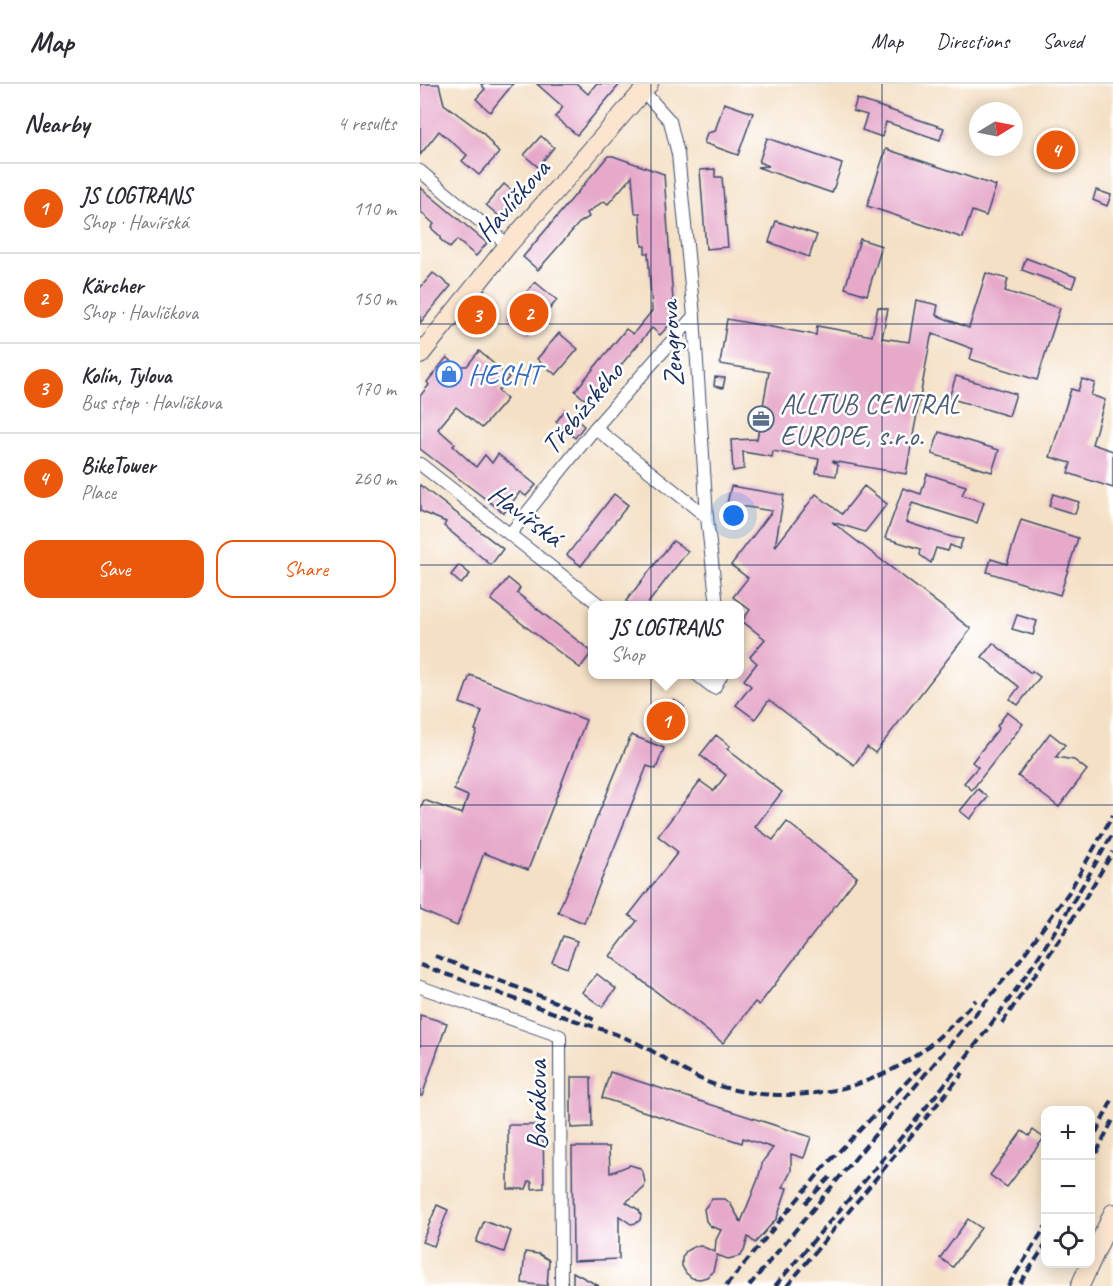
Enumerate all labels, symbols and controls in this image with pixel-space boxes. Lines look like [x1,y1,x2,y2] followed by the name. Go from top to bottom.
[30,24,73,59] text: Map
[871,28,903,54] text: Map
[936,28,1009,54] text: Directions
[1042,28,1083,54] text: Saved
[969,102,1023,156] north arrow
[24,107,89,140] text: Nearby
[337,111,396,136] text: 4 results
[1036,128,1076,172] pin: 4
[467,150,558,248] street label: Havlíčkova
[81,182,191,210] text: JS LOGTRANS
[39,196,48,221] text: 1
[353,196,396,221] text: 110 m
[81,210,188,235] text: Shop · Havířská
[81,272,143,300] text: Kärcher
[39,286,48,311] text: 2
[353,286,396,311] text: 150 m
[510,290,548,336] pin: 2
[458,292,496,338] pin: 3
[650,297,691,388] street label: Zengrova
[81,300,198,325] text: Shop · Havlíčkova
[533,353,632,461] street label: Třebízského
[468,357,547,392] place label: HECHT
[434,359,464,389] shop icon: HECHT
[81,362,172,390] text: Kolín, Tylova
[39,376,48,401] text: 3
[353,376,396,401] text: 170 m
[780,386,960,453] place label: ALLTUB CENTRAL EUROPE, s.r.o.
[81,390,222,415] text: Bus stop · Havlíčkova
[746,404,776,434] office icon: ALLTUB CENTRAL EUROPE, s.r.o.
[81,452,155,480] text: BikeTower
[39,466,48,491] text: 4
[353,466,396,491] text: 260 m
[482,476,572,556] street label: Havířská
[81,480,116,505] text: Place
[719,501,748,530] your location
[24,540,204,598] button: Save
[216,540,396,598] button: Share
[588,601,744,679] popup
[611,614,721,642] text: JS LOGTRANS
[611,642,645,667] text: Shop
[646,698,686,744] pin: 1
[519,1058,554,1150] street label: Barákova
[1041,1106,1095,1268] map controls
[1041,1106,1095,1160] button: +
[1041,1160,1095,1214] button: −
[1041,1214,1095,1268] button: locate

